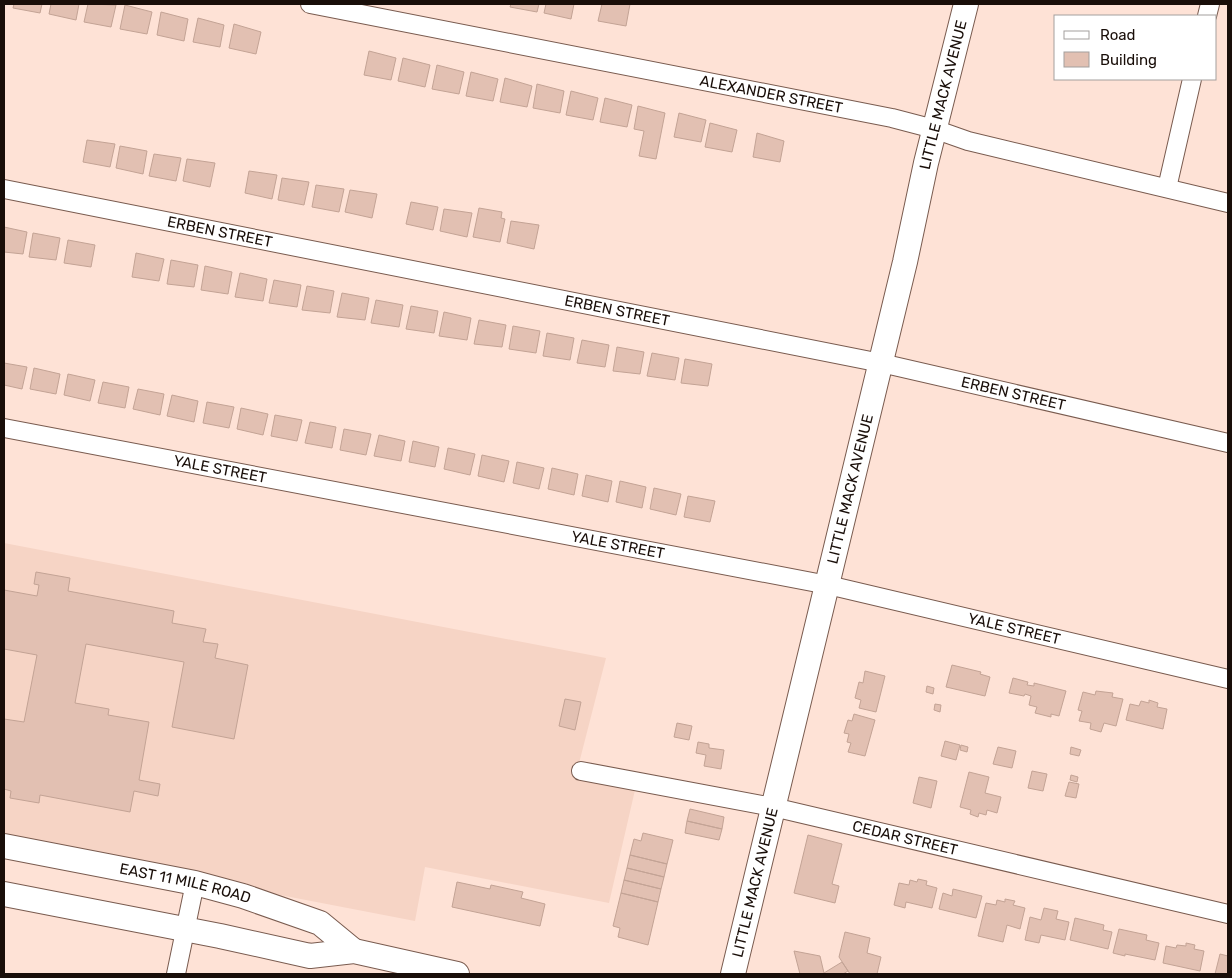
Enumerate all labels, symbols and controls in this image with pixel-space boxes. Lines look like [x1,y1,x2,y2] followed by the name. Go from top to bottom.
[1054,15,1217,80] legend
[916,18,971,171] street label: LITTLE MACK AVENUE
[1100,26,1136,44] text: Road
[1100,51,1157,69] text: Building
[698,72,845,117] street label: ALEXANDER STREET
[166,213,274,251] street label: ERBEN STREET
[563,291,671,330] street label: ERBEN STREET
[959,373,1068,414] street label: ERBEN STREET
[823,412,877,566] street label: LITTLE MACK AVENUE
[172,451,269,487] street label: YALE STREET
[570,527,666,563] street label: YALE STREET
[966,609,1062,648] street label: YALE STREET
[728,806,782,959] street label: LITTLE MACK AVENUE
[851,817,960,859] street label: CEDAR STREET
[118,860,253,907] street label: EAST 11 MILE ROAD

